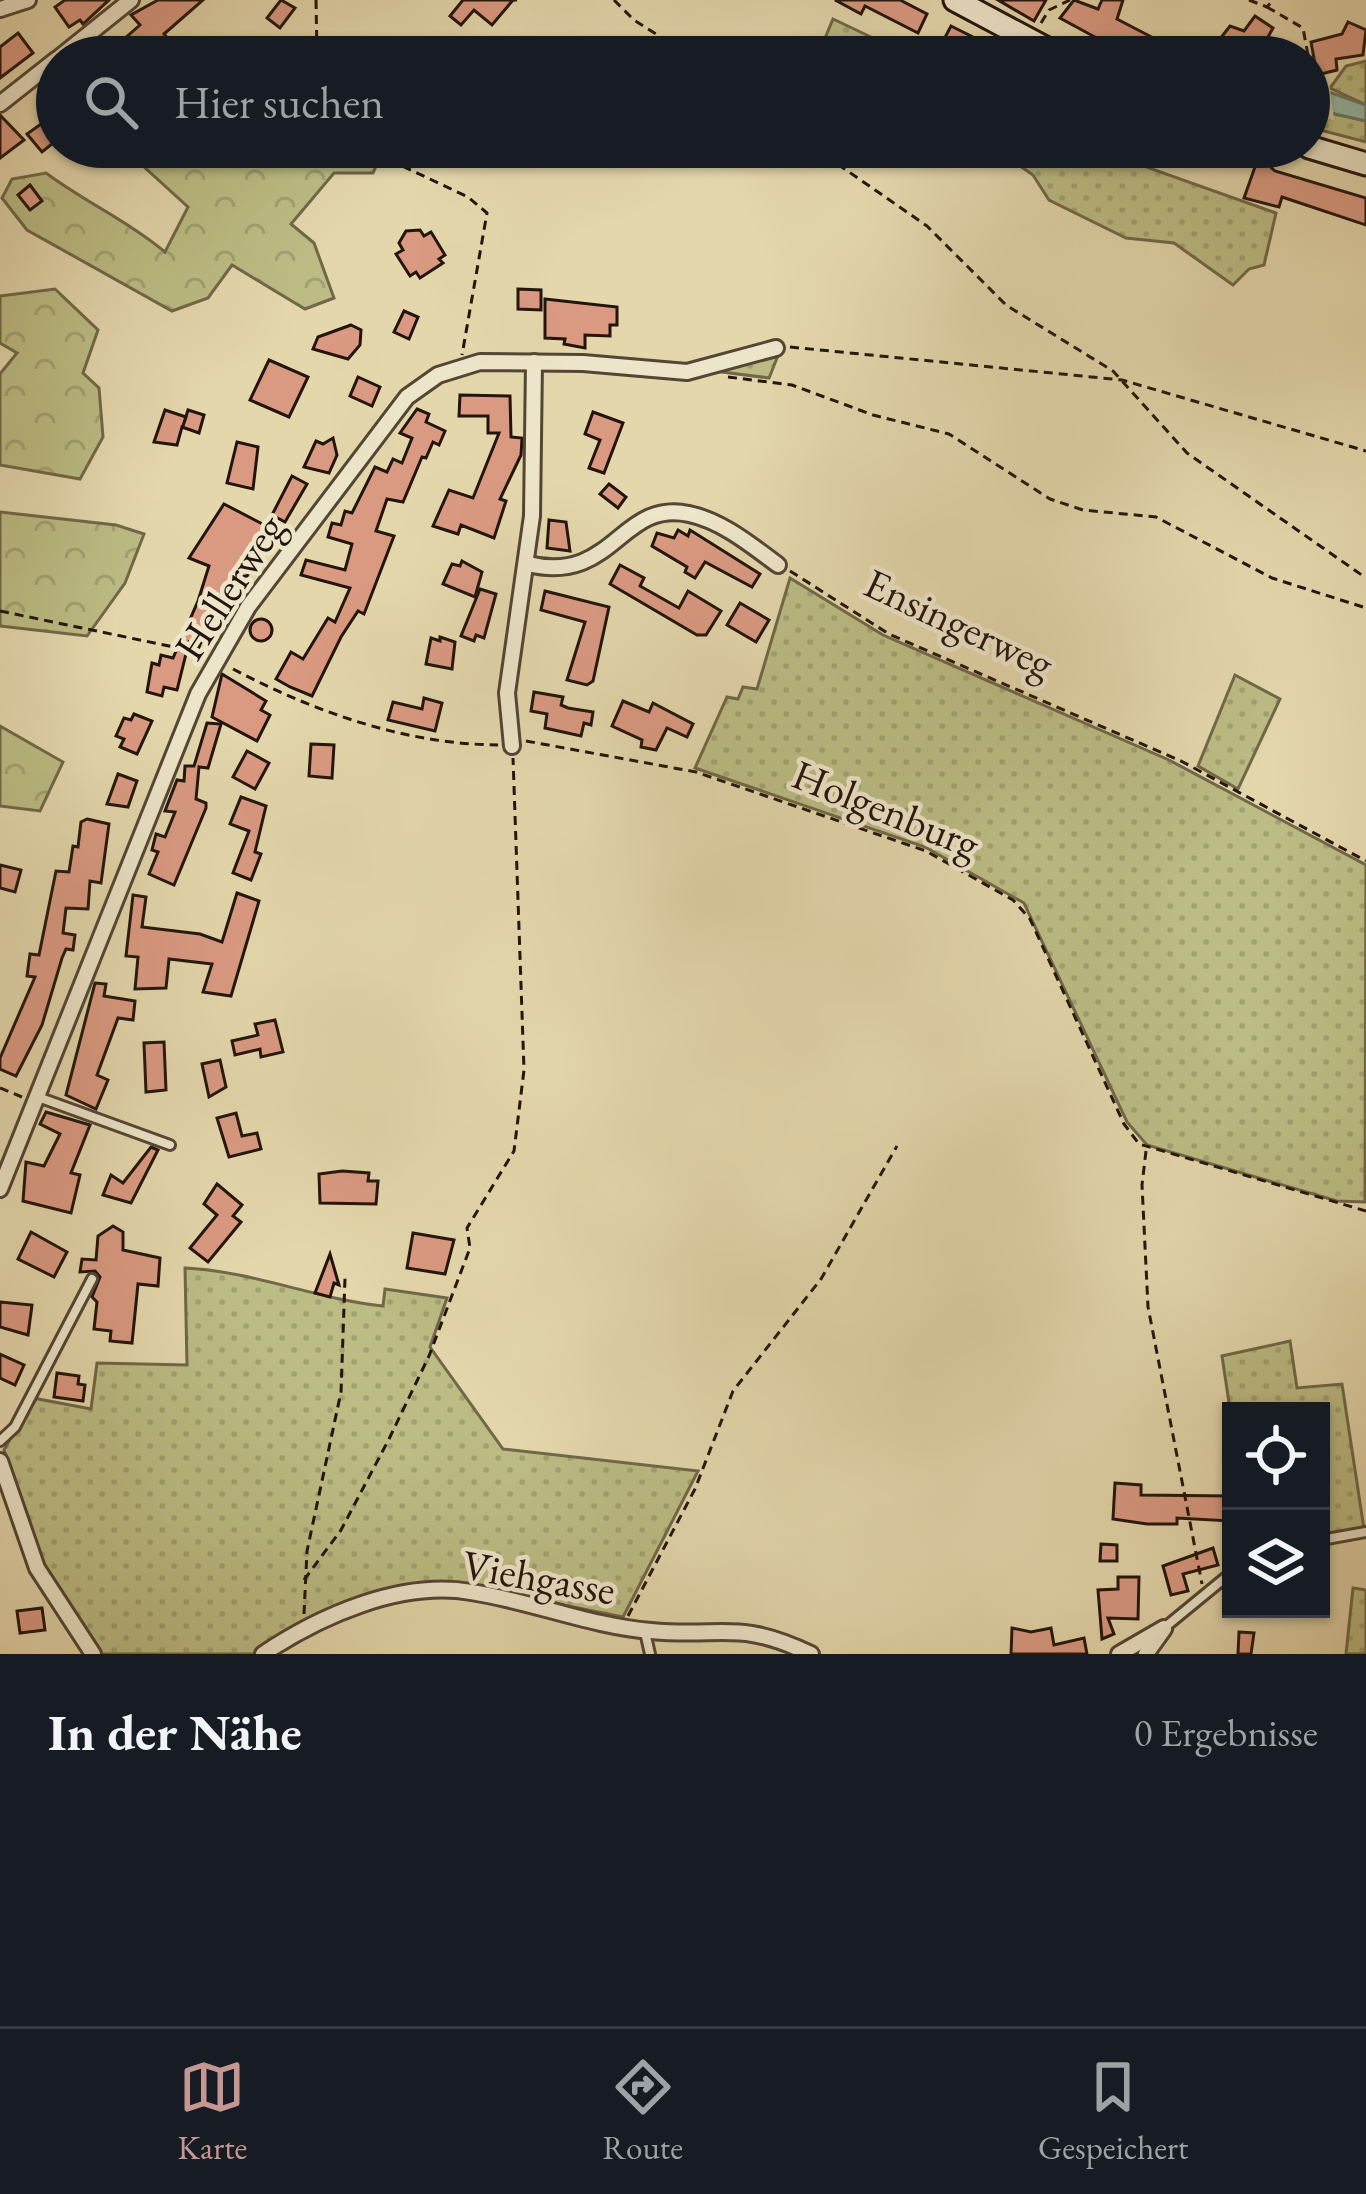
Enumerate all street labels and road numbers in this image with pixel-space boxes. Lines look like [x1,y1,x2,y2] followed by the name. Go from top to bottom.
[161,503,297,670] street label: Hellerweg
[855,555,1063,691] street label: Ensingerweg
[784,747,988,872] street label: Holgenburg
[458,1537,620,1617] street label: Viehgasse

